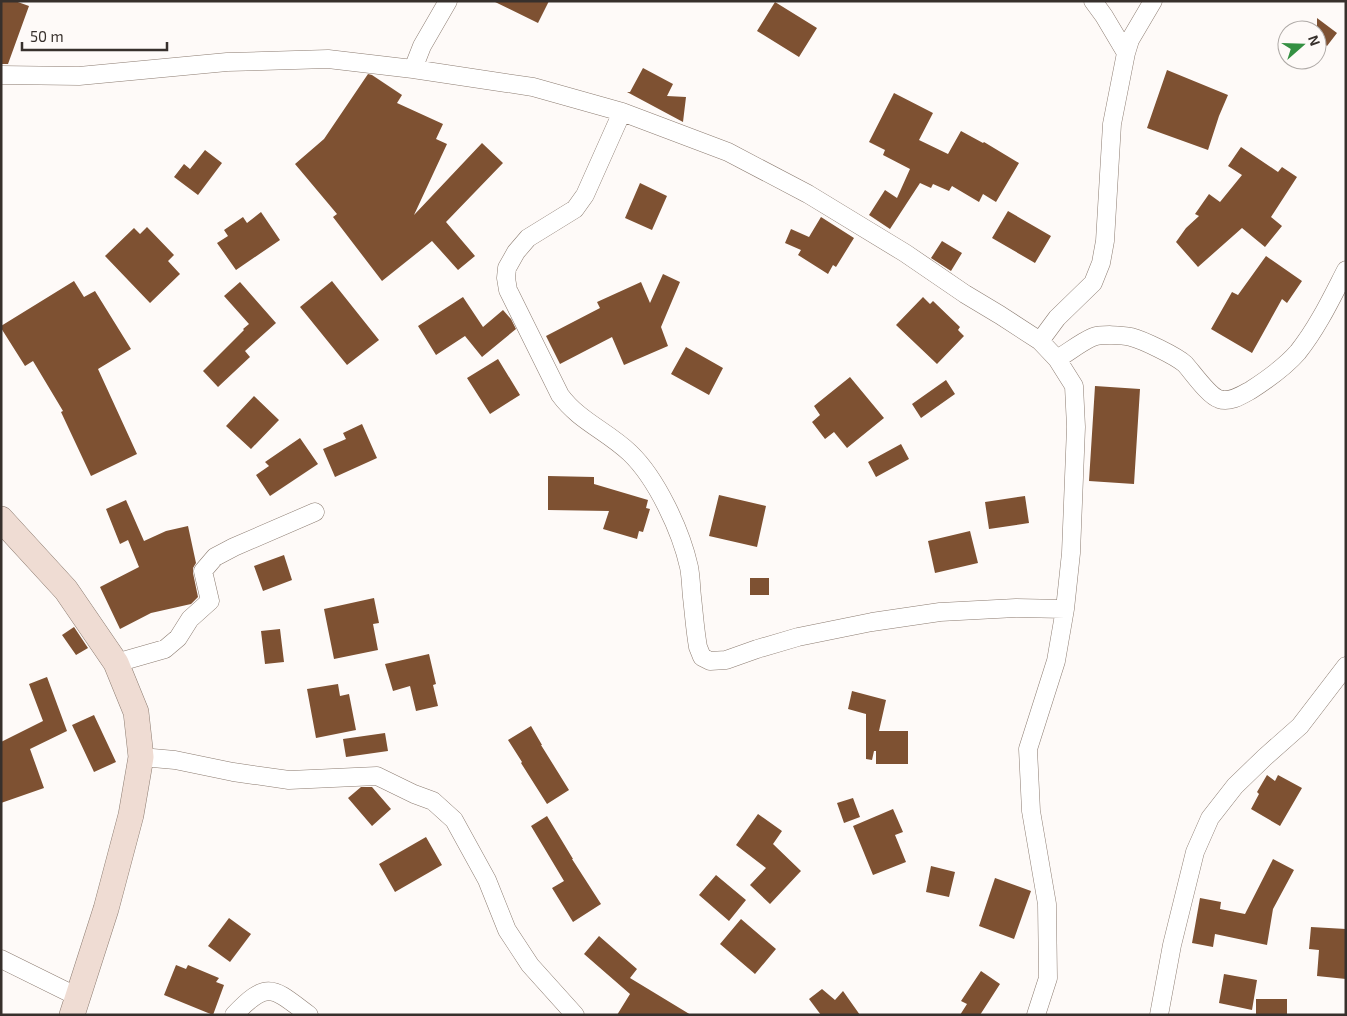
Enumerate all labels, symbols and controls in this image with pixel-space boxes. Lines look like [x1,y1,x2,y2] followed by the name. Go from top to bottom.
[22,20,168,52] scale bar
[1277,20,1327,70] north arrow
[30,27,64,45] text: 50 m
[1305,33,1324,48] text: N

